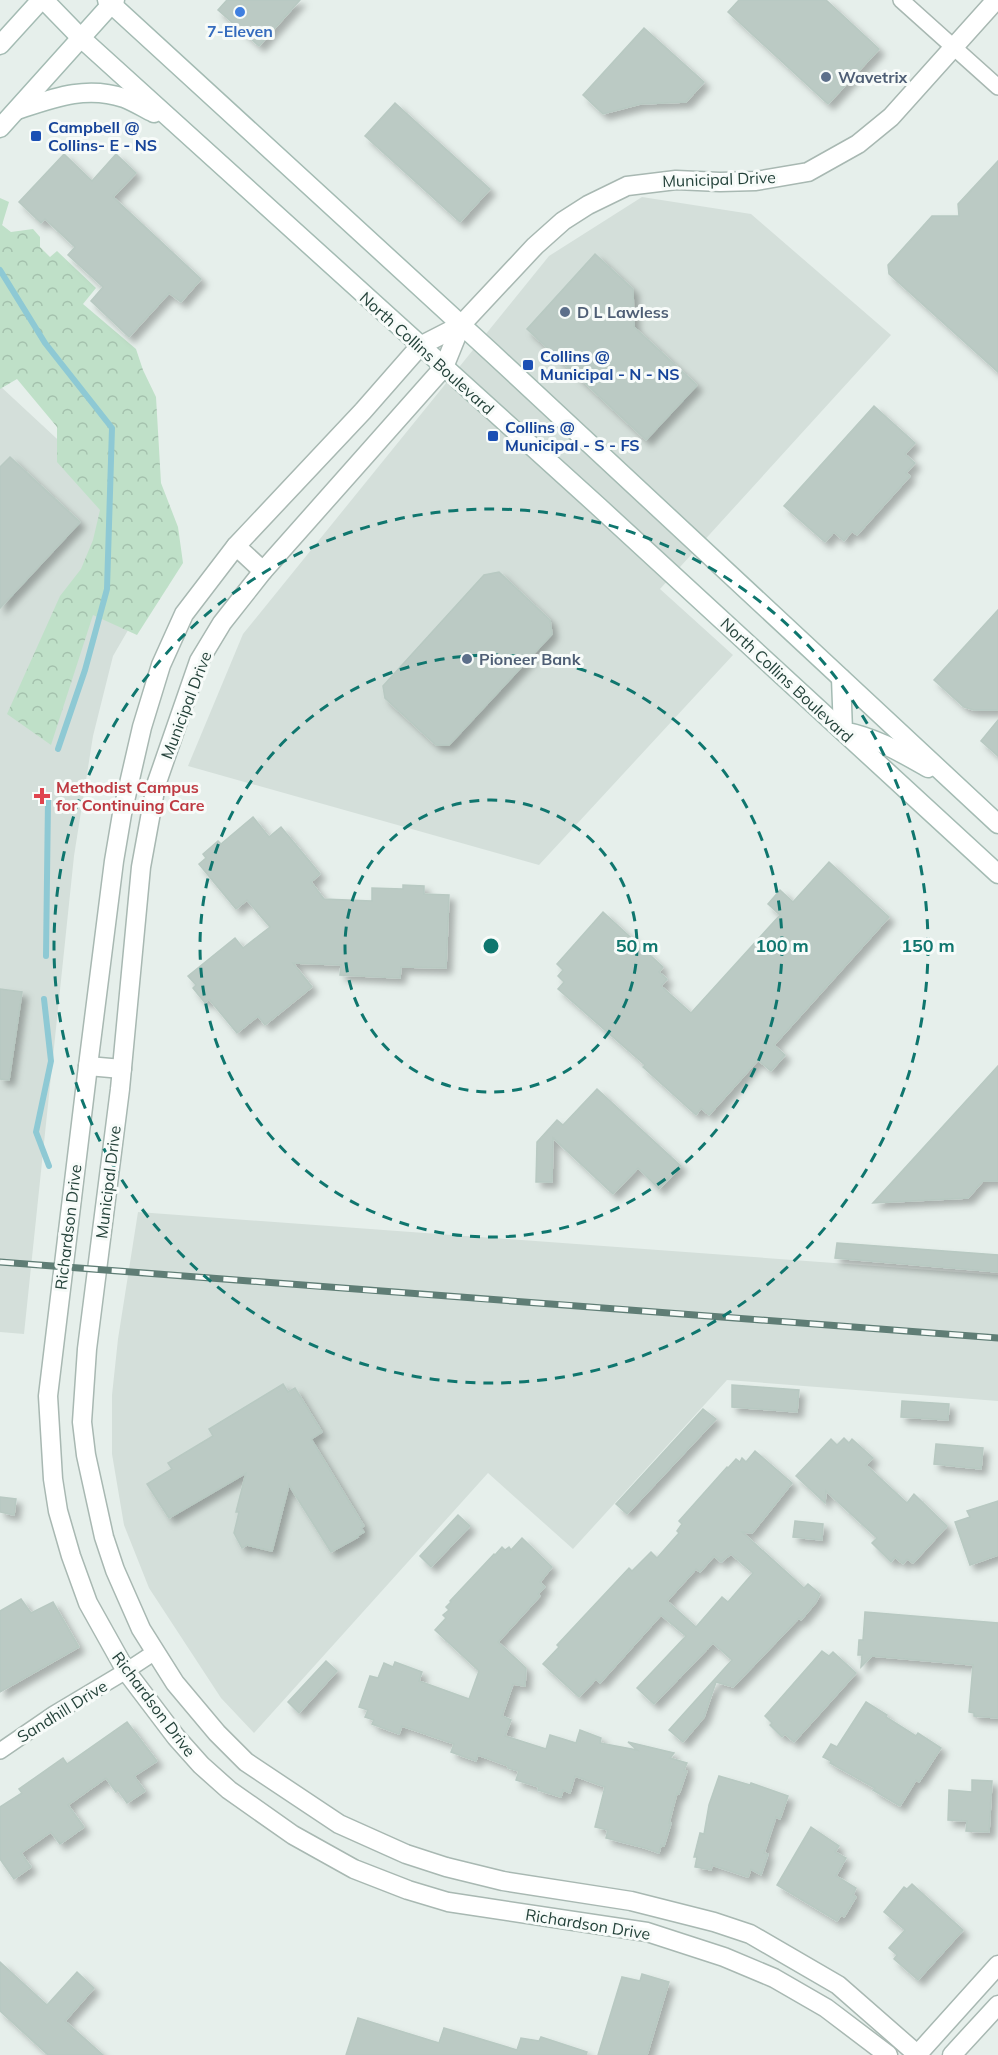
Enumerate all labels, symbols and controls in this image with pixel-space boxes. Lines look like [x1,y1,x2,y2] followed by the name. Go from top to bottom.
[233,5,247,19] marker: 7-Eleven
[207,21,273,41] place label: 7-Eleven
[838,67,908,87] place label: Wavetrix
[819,70,833,84] marker: Wavetrix
[48,117,157,155] place label: Campbell @ Collins- E - NS
[29,129,43,143] marker: Campbell @ Collins- E - NS
[662,167,776,191] street label: Municipal Drive
[356,287,498,419] street label: North Collins Boulevard
[577,302,669,322] place label: D L Lawless
[558,305,572,319] marker: D L Lawless
[540,346,680,384] place label: Collins @ Municipal - N - NS
[521,358,535,372] marker: Collins @ Municipal - N - NS
[505,417,640,455] place label: Collins @ Municipal - S - FS
[486,429,500,443] marker: Collins @ Municipal - S - FS
[717,613,857,747] street label: North Collins Boulevard
[156,648,216,762] street label: Municipal Drive
[479,649,582,669] place label: Pioneer Bank
[460,652,474,666] marker: Pioneer Bank
[56,777,205,815] place label: Methodist Campus for Continuing Care
[33,787,51,805] marker: Methodist Campus for Continuing Care
[616,934,658,957] text: 50 m
[755,934,809,957] text: 100 m
[901,934,955,957] text: 150 m
[481,936,501,956] centre of rings
[91,1124,125,1240] street label: Municipal Drive
[50,1163,86,1291] street label: Richardson Drive
[108,1648,200,1760] street label: Richardson Drive
[13,1675,111,1747] street label: Sandhill Drive
[524,1904,652,1944] street label: Richardson Drive

